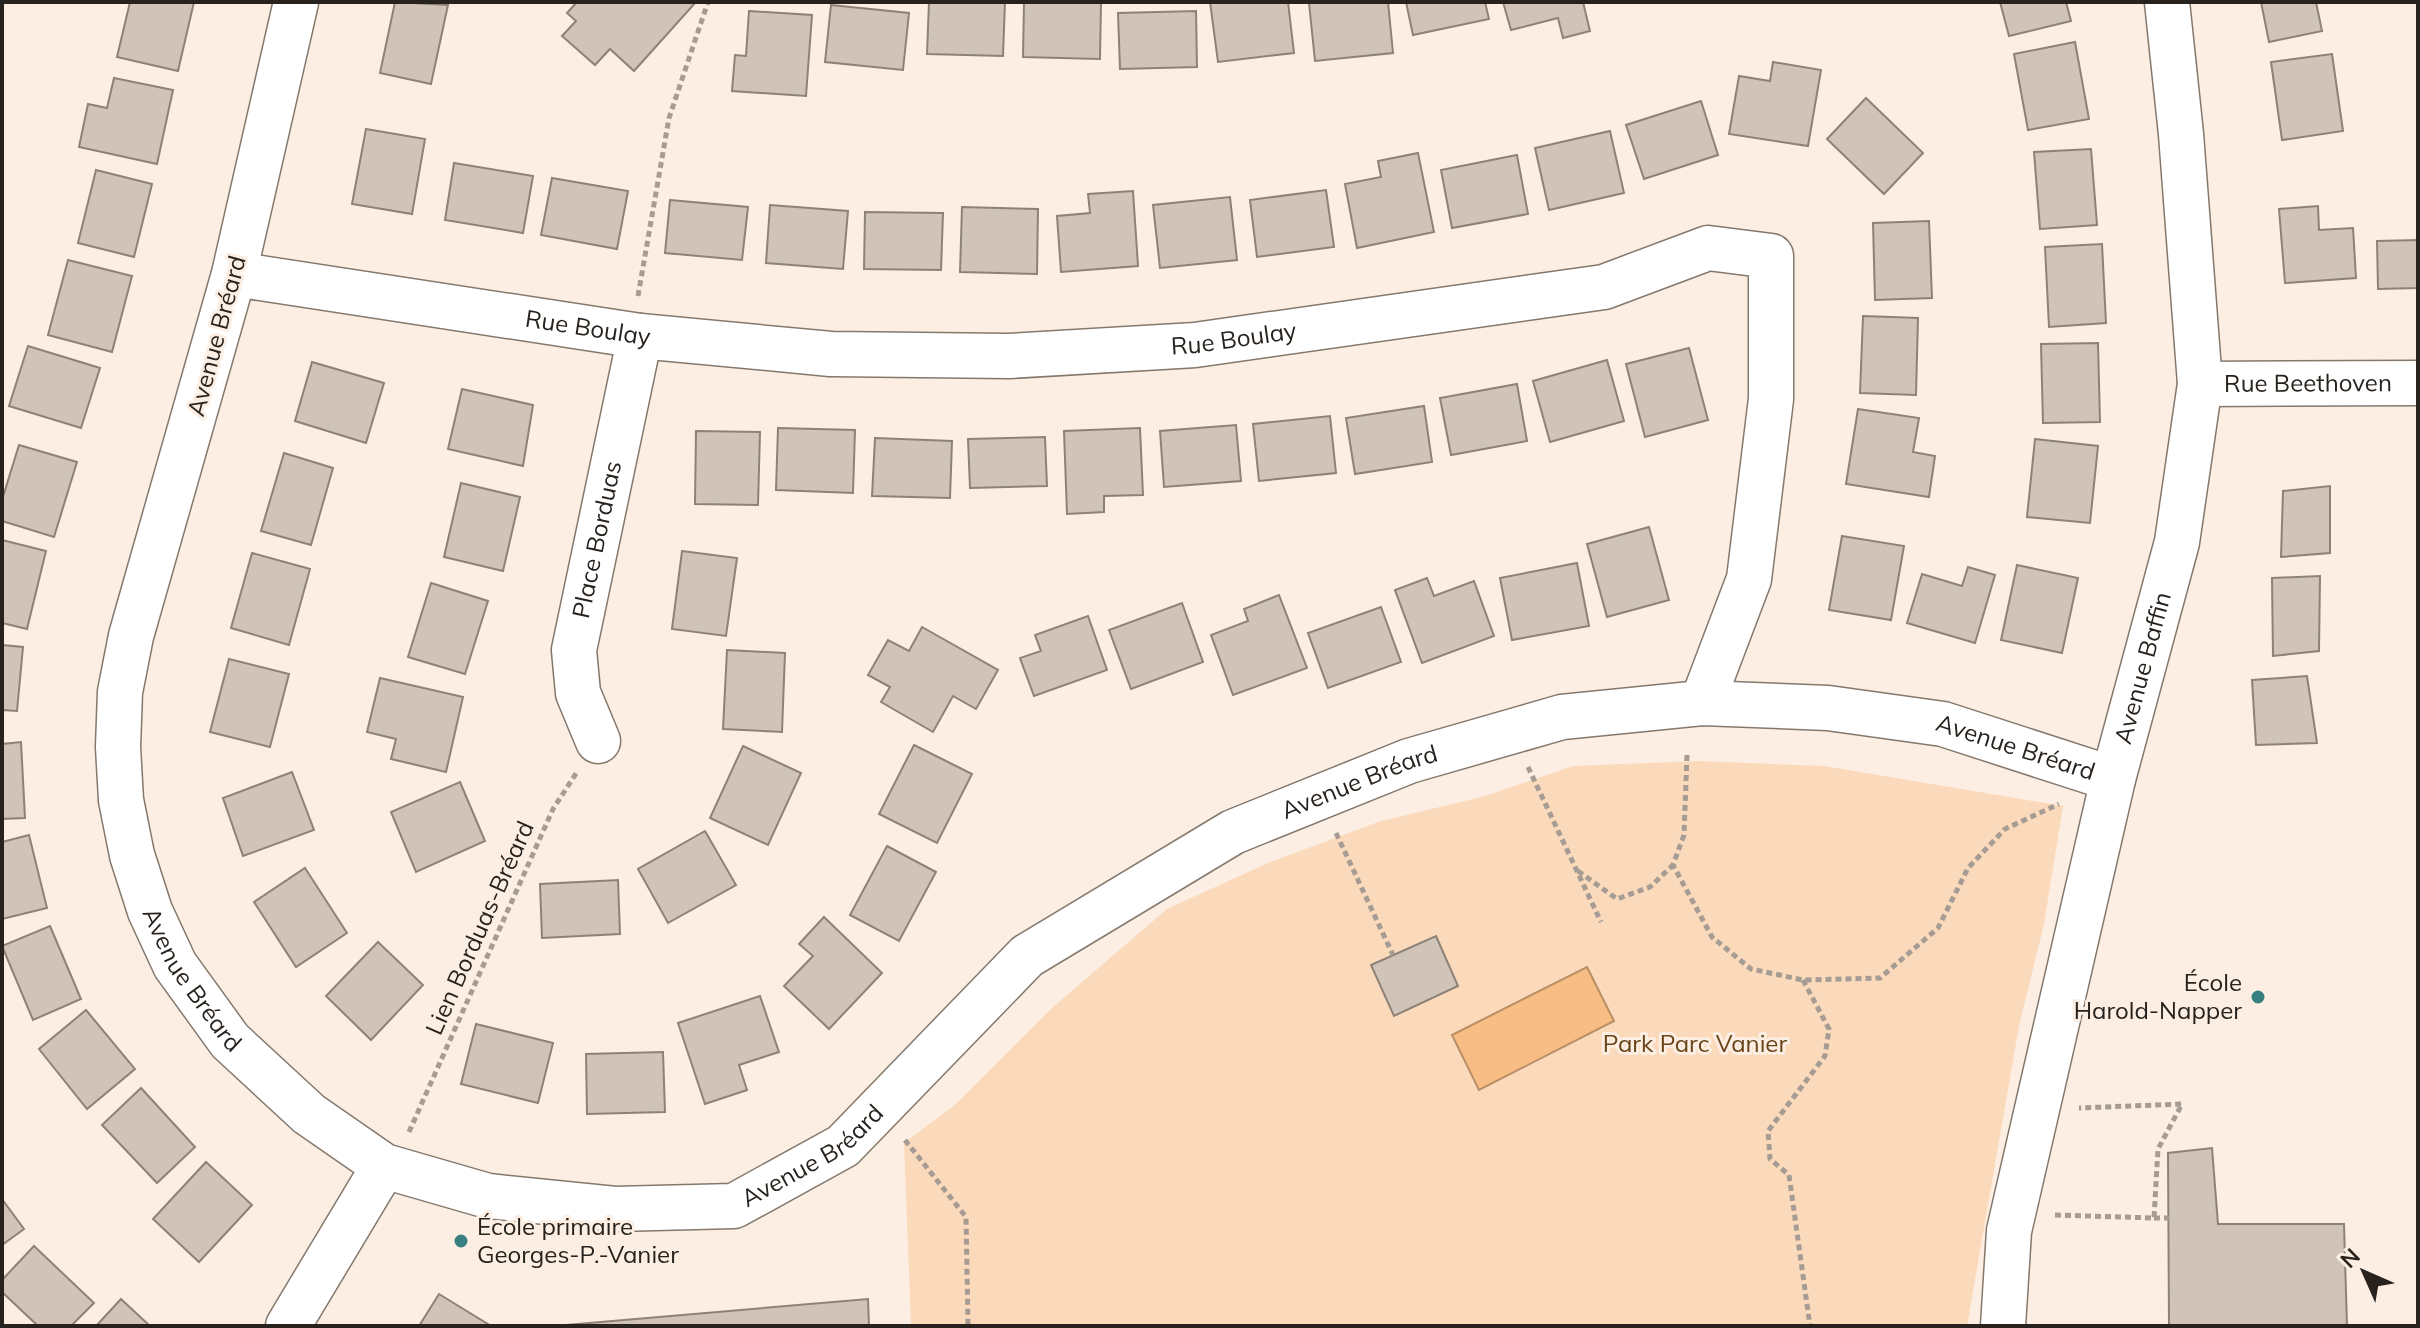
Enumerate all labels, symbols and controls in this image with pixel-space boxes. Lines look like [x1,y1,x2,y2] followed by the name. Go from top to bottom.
[180,252,252,419] street label: Avenue Bréard
[523,303,652,351] street label: Rue Boulay
[1170,315,1299,360] street label: Rue Boulay
[2224,367,2392,398] street label: Rue Beethoven
[565,458,627,621] street label: Place Borduas
[2107,588,2177,747] street label: Avenue Baffin
[1933,707,2099,786] street label: Avenue Bréard
[1277,738,1441,825] street label: Avenue Bréard
[418,816,540,1039] street label: Lien Borduas-Bréard
[136,902,248,1058] street label: Avenue Bréard
[2074,967,2242,1025] place label: École Harold-Napper
[2249,988,2267,1006] marker: École Harold-Napper
[1603,1028,1787,1058] park label: Park Parc Vanier
[736,1098,889,1213] street label: Avenue Bréard
[477,1211,679,1269] place label: École primaire Georges-P.-Vanier
[452,1232,470,1250] marker: École primaire Georges-P.-Vanier
[2324,1232,2404,1312] north arrow
[2334,1242,2366,1274] text: N

